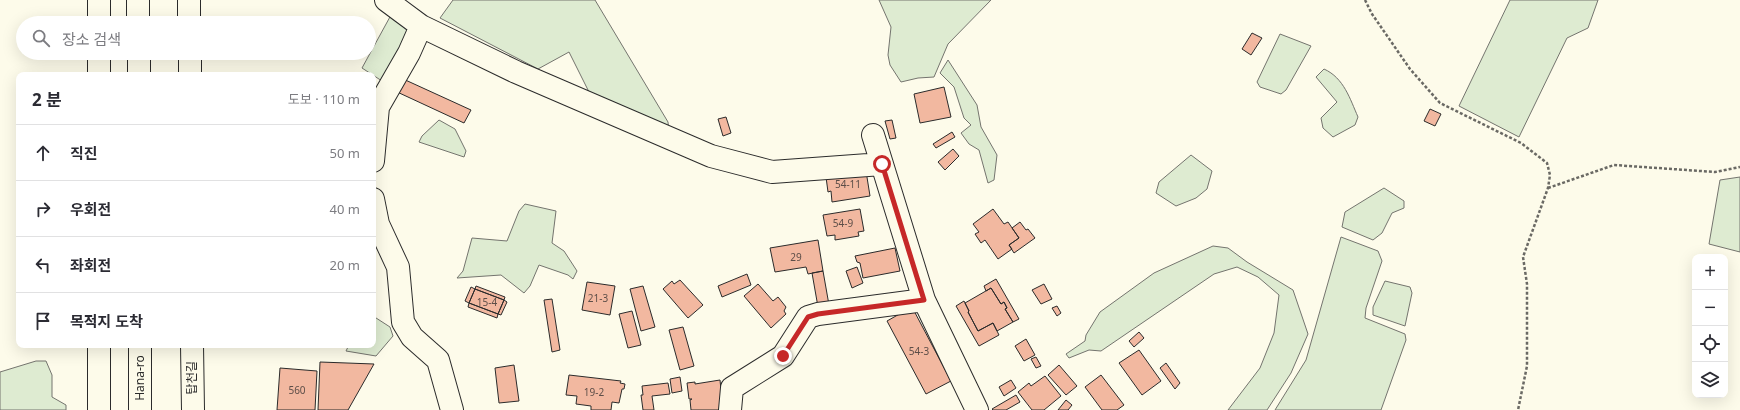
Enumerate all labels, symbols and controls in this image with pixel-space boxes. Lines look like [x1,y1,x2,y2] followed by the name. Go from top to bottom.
[16,16,376,60] search box
[30,27,52,49] icon: search
[62,29,121,49] text: 장소 검색
[32,88,62,111] text: 2 분
[288,90,360,108] text: 도보 · 110 m
[32,142,54,164] icon: ahead
[70,143,98,163] text: 직진
[330,144,360,162] text: 50 m
[873,155,891,173] route start
[835,177,861,191] house number: 54-11
[32,198,54,220] icon: right
[70,199,111,219] text: 우회전
[330,200,360,218] text: 40 m
[833,216,853,230] house number: 54-9
[790,250,802,264] house number: 29
[32,254,54,276] icon: left
[1692,254,1728,398] map controls
[1692,254,1728,290] button: +
[70,255,111,275] text: 좌회전
[330,256,360,274] text: 20 m
[1692,290,1728,326] button: −
[588,291,608,305] house number: 21-3
[477,295,497,309] house number: 15-4
[32,310,54,332] icon: arrive
[70,311,143,331] text: 목적지 도착
[1692,326,1728,362] button: locate
[909,344,929,358] house number: 54-3
[774,347,792,365] route end
[131,355,148,401] street label: Hana-ro
[183,361,200,395] street label: 탑천길
[1692,362,1728,398] button: layers
[288,383,306,397] house number: 560
[584,385,604,399] house number: 19-2

